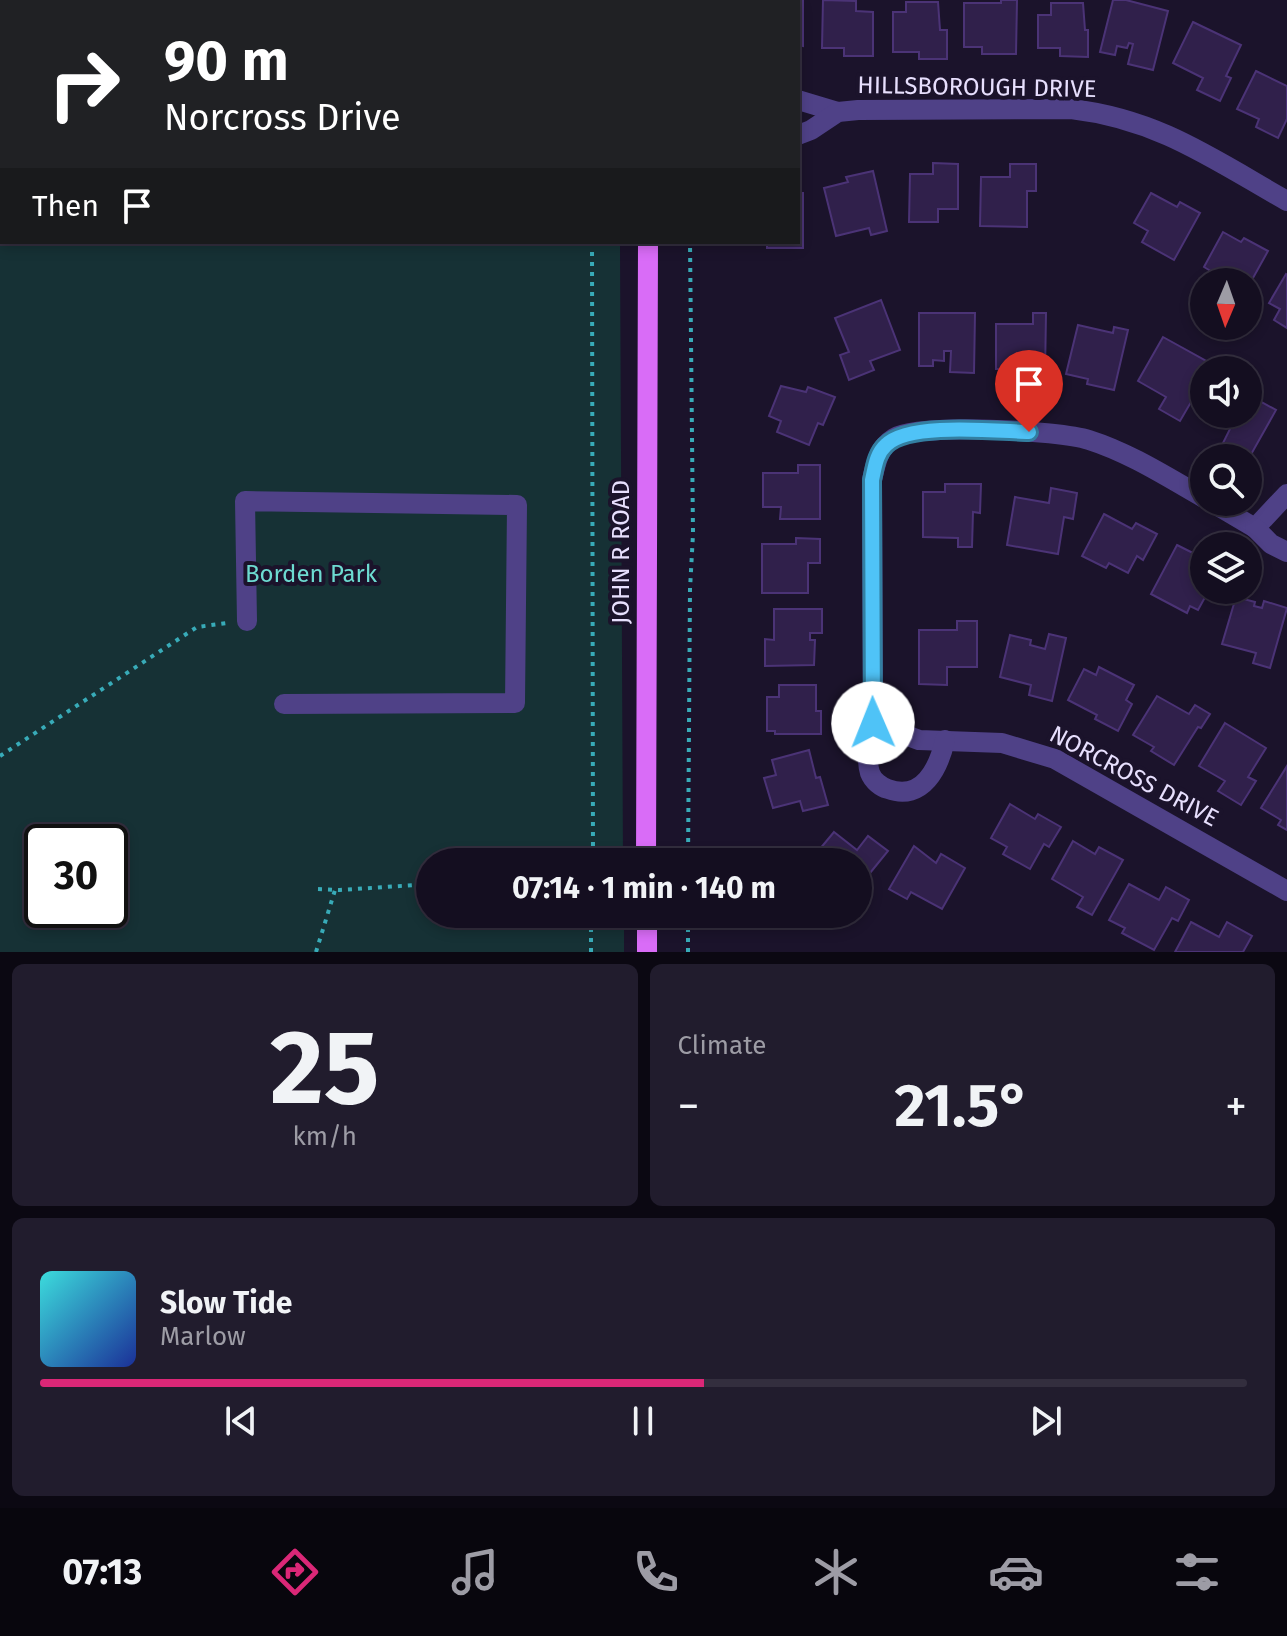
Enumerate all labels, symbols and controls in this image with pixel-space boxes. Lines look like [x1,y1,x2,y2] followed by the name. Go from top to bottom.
[164,28,289,95] text: 90 m
[32,32,136,136] icon: right
[857,71,1097,103] street label: HILLSBOROUGH DRIVE
[164,96,401,140] text: Norcross Drive
[115,184,159,228] icon: arrive
[32,188,99,224] text: Then
[1190,268,1262,340] north arrow
[1190,268,1262,604] map controls
[995,350,1063,432] pin
[1190,356,1262,428] button: sound
[1007,362,1051,406] icon: arrive
[1190,444,1262,516] button: search
[607,480,635,624] street label: JOHN R ROAD
[1190,532,1262,604] button: layers
[245,560,378,588] park label: Borden Park
[831,681,915,765] position arrow
[1045,720,1223,832] street label: NORCROSS DRIVE
[24,824,128,928] speed limit sign: 30
[512,870,776,906] text: 07:14 · 1 min · 140 m
[270,1006,380,1131] text: 25
[678,1030,766,1061] text: Climate
[895,1070,1030,1142] text: 21.5°
[678,1080,700,1133] text: −
[1225,1080,1247,1133] text: +
[293,1121,357,1152] text: km/h
[160,1285,292,1321] text: Slow Tide
[160,1321,246,1352] text: Marlow
[219,1399,263,1443] icon: previous
[621,1399,665,1443] icon: pause
[1024,1399,1068,1443] icon: next
[267,1544,323,1600] icon: directions
[447,1544,503,1600] icon: music
[628,1544,684,1600] icon: phone
[808,1544,864,1600] icon: climate
[988,1544,1044,1600] icon: car
[1169,1544,1225,1600] icon: filters
[62,1550,142,1594] text: 07:13

